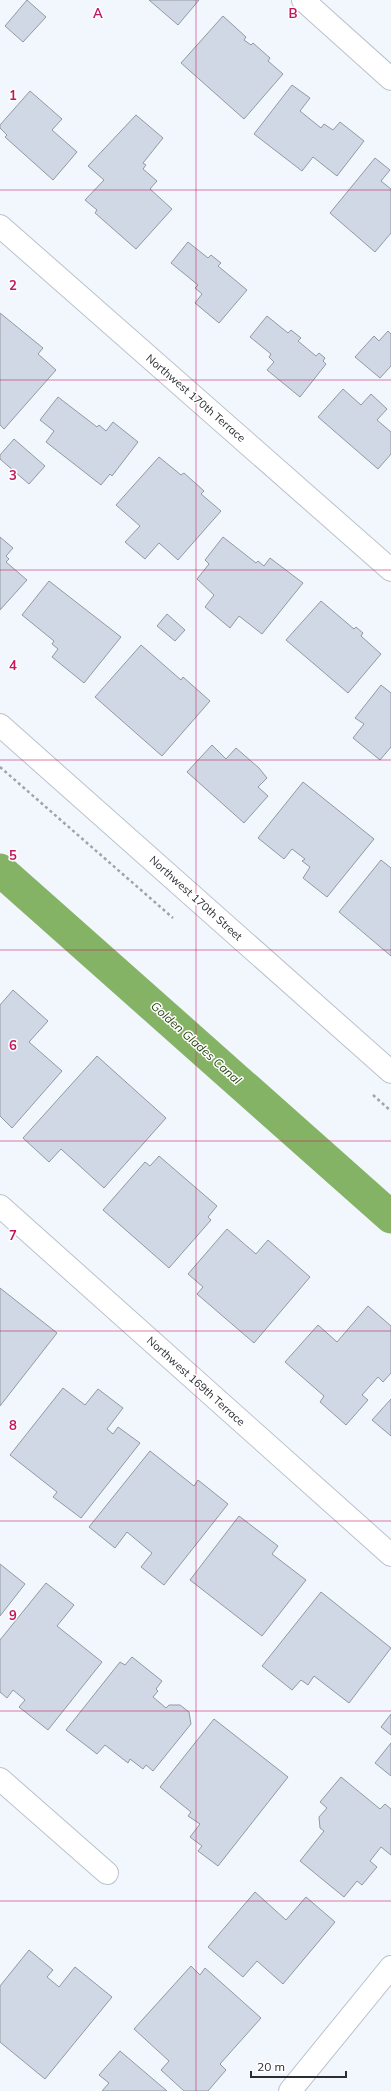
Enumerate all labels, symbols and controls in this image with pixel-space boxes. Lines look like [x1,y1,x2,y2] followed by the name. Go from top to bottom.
[93,5,103,21] text: A
[289,5,298,21] text: B
[9,87,17,103] text: 1
[9,277,17,293] text: 2
[143,351,249,445] street label: Northwest 170th Terrace
[9,467,17,483] text: 3
[9,657,17,673] text: 4
[9,847,17,863] text: 5
[147,853,245,943] street label: Northwest 170th Street
[148,998,245,1087] water label: Golden Glades Canal
[9,1037,17,1053] text: 6
[9,1227,17,1243] text: 7
[144,1333,248,1429] street label: Northwest 169th Terrace
[9,1417,17,1433] text: 8
[9,1607,17,1623] text: 9
[251,2053,346,2079] scale bar
[257,2059,285,2074] text: 20 m

